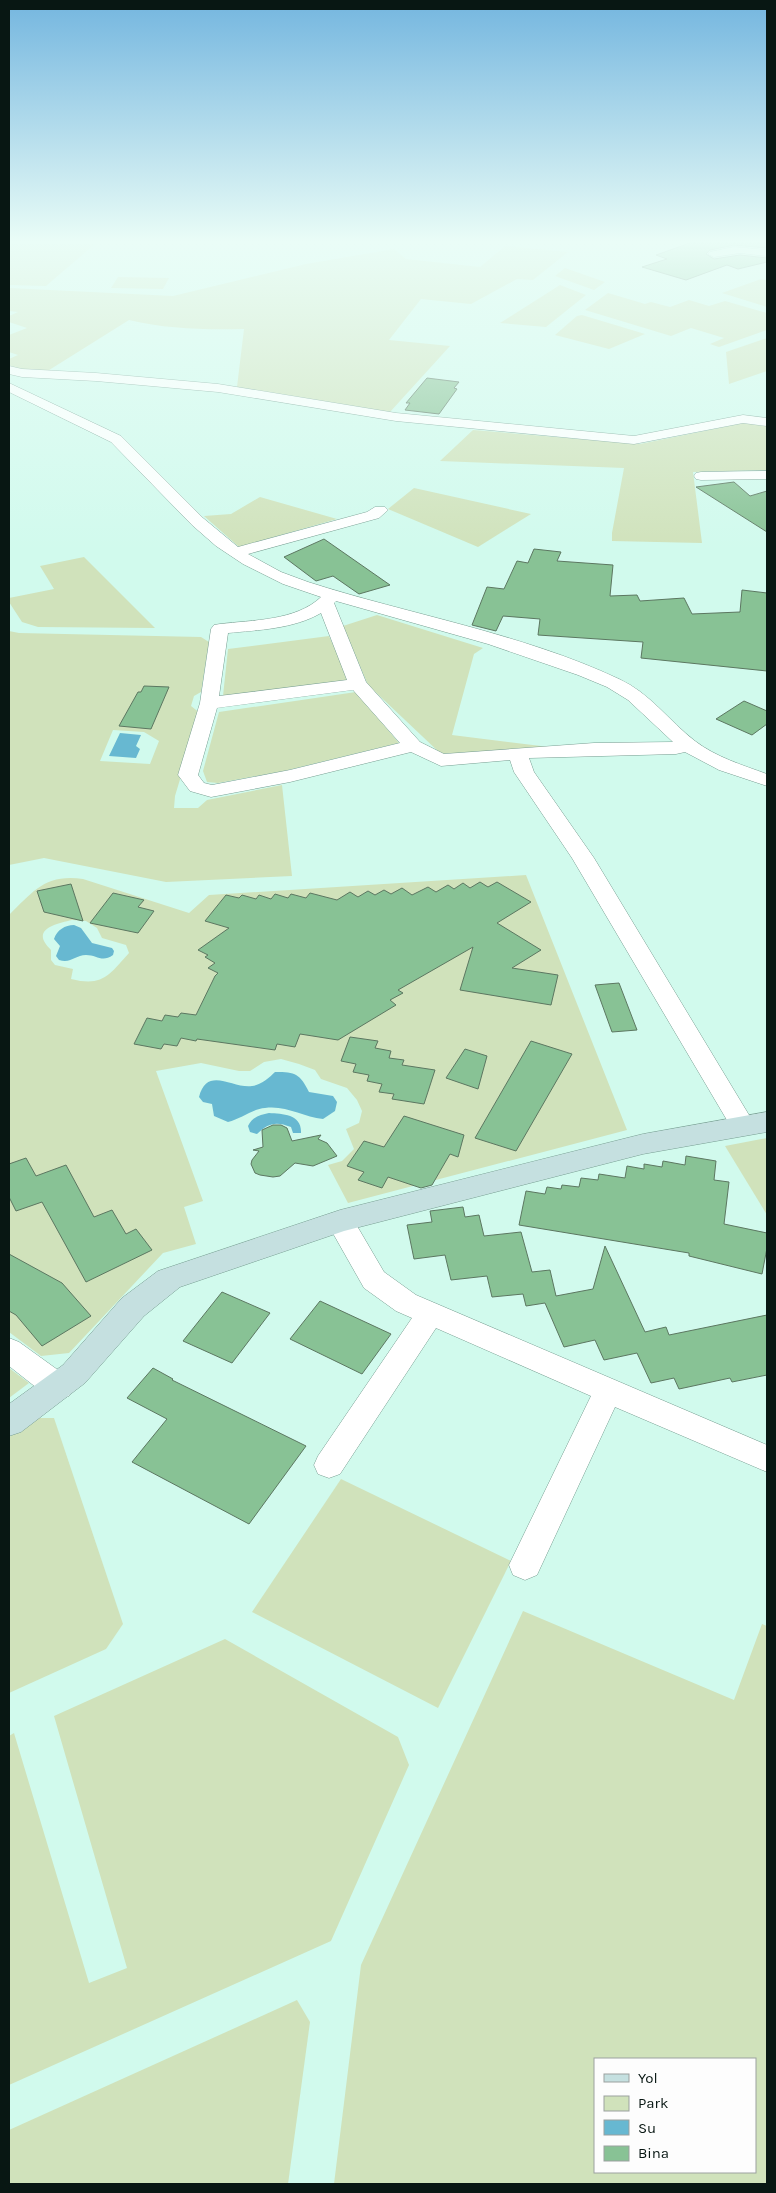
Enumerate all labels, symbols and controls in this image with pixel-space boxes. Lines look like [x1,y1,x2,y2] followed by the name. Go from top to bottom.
[594,2058,756,2173] legend
[638,2069,658,2087] text: Yol
[638,2094,668,2112] text: Park
[638,2119,656,2137] text: Su
[638,2144,669,2162] text: Bina

